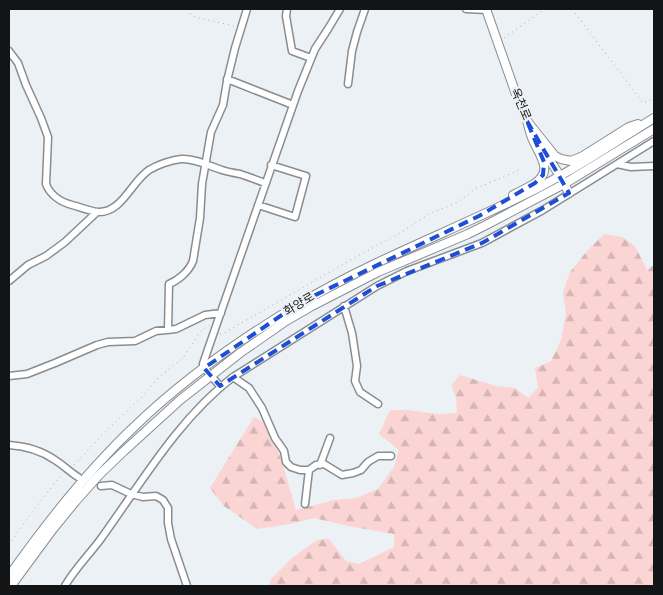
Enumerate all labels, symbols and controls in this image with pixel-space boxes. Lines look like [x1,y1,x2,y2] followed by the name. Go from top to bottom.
[507,86,535,122] street label: 옥천로
[281,289,317,319] street label: 화양로

